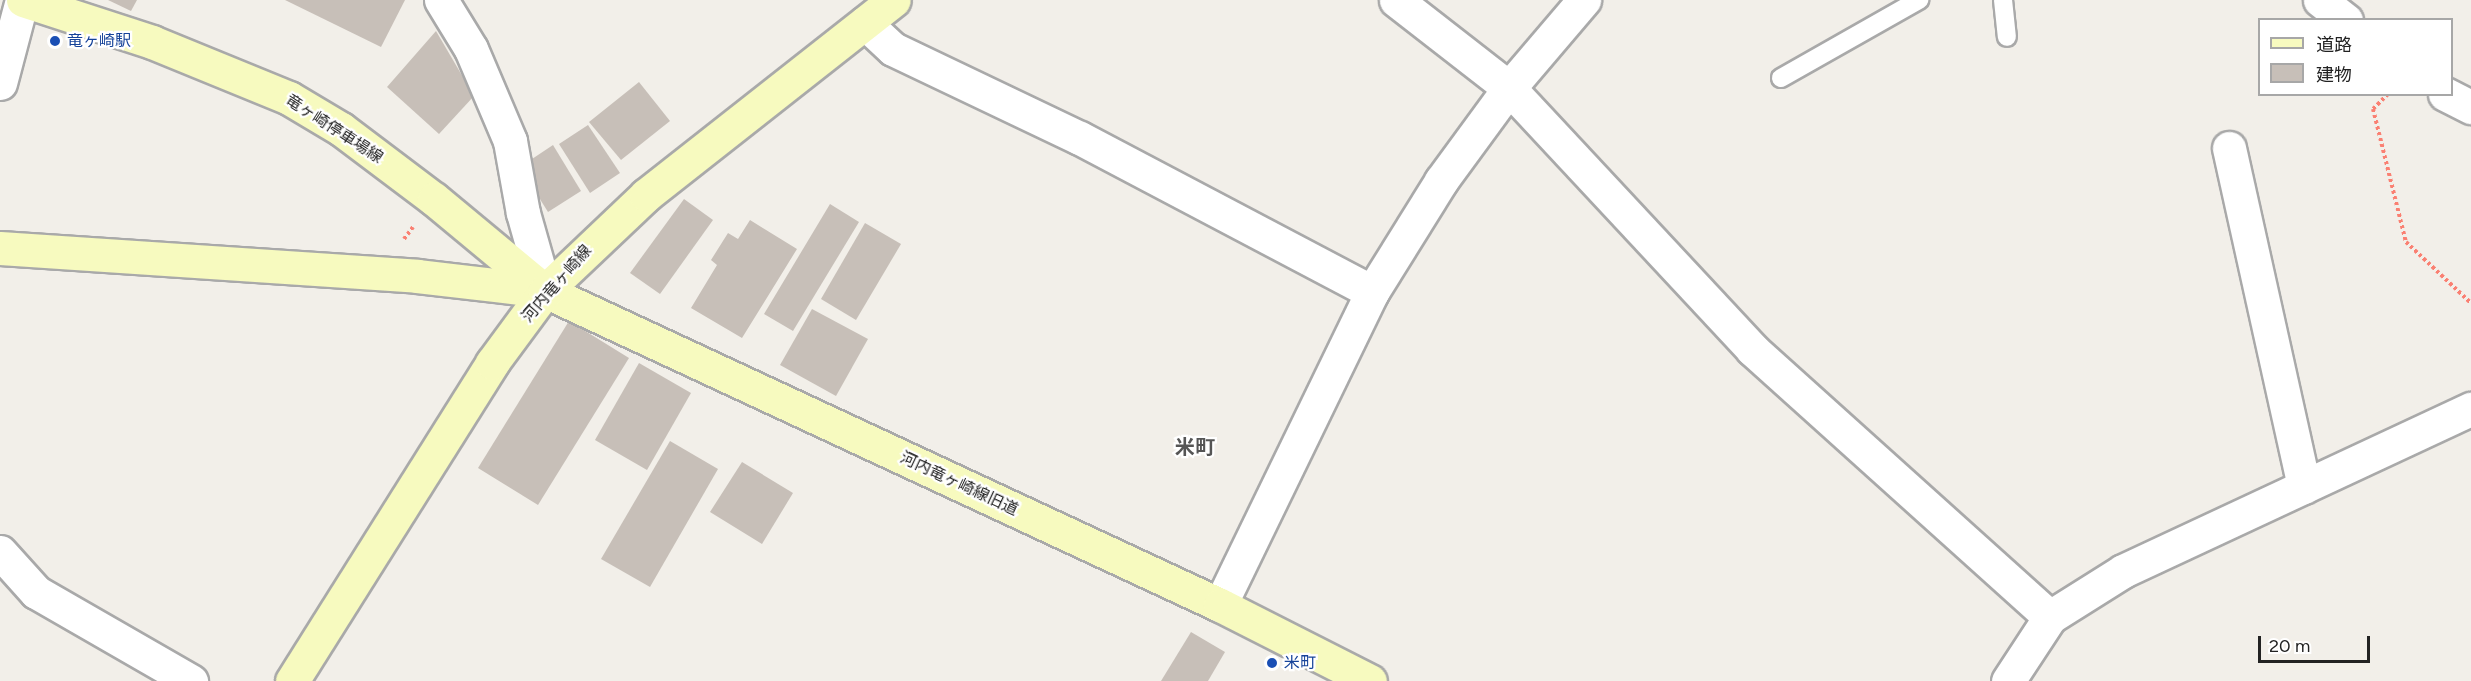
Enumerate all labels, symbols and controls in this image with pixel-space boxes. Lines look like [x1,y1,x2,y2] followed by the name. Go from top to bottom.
[2258,18,2453,96] legend
[67,31,131,51] place label: 竜ヶ崎駅
[48,34,62,48] marker: 竜ヶ崎駅
[2316,34,2352,56] text: 道路
[2316,64,2352,86] text: 建物
[282,90,386,168] street label: 竜ヶ崎停車場線
[518,241,596,327] street label: 河内竜ヶ崎線
[1175,435,1215,459] district label: 米町
[897,448,1021,520] street label: 河内竜ヶ崎線旧道
[2261,624,2374,662] scale bar
[2269,635,2310,657] text: 20 m
[1284,653,1316,673] place label: 米町
[1265,656,1279,670] marker: 米町

